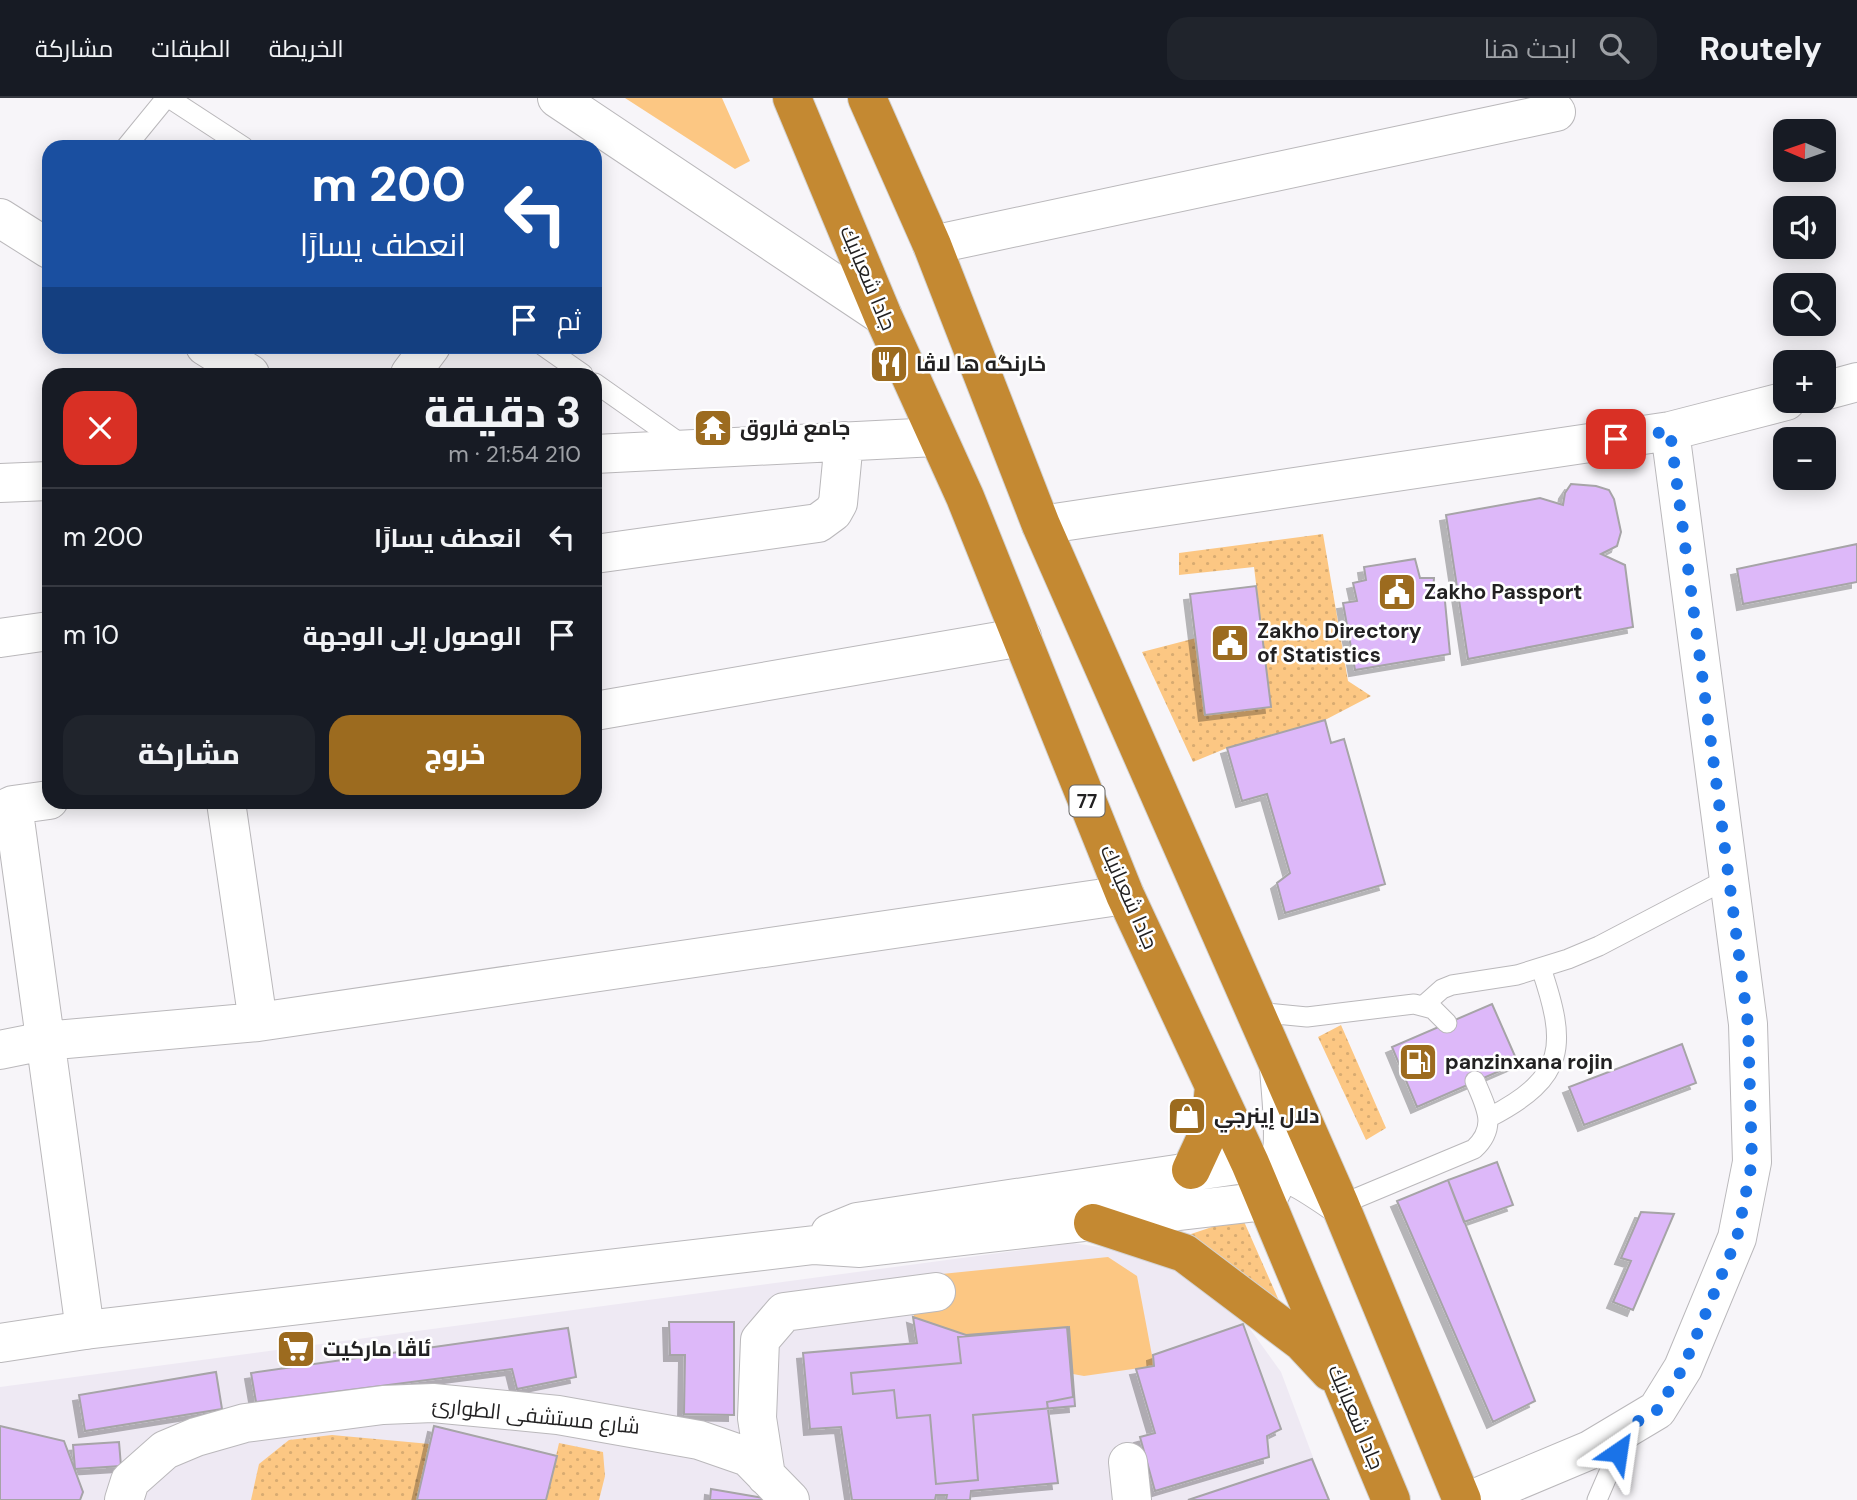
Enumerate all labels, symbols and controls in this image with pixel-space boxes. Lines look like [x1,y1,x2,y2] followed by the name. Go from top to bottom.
[1167,17,1657,80] search box
[1699,27,1822,70] text: Routely
[1595,29,1633,67] icon: search
[1483,32,1577,66] text: ابحث هنا
[35,33,113,64] text: مشاركة
[151,33,231,64] text: الطبقات
[269,33,344,64] text: الخريطة
[1773,119,1836,182] north arrow
[1773,119,1836,490] map controls
[311,152,466,216] text: 200 m
[490,168,581,259] icon: left
[1773,196,1836,259] button: sound
[833,221,903,335] street label: جادا شعبانيك
[300,224,466,266] text: انعطف يسارًا
[1773,273,1836,336] button: search
[505,301,543,339] icon: arrive
[557,304,581,338] text: ثم
[868,343,910,385] restaurant icon: خارنگه ها لاڤا
[916,350,1046,378] place label: خارنگه ها لاڤا
[1773,350,1836,413] button: +
[424,385,581,440] text: 3 دقيقة
[63,391,137,465] button: close
[692,407,734,449] temple icon: جامع فاروق
[1586,409,1646,469] pin
[740,414,850,442] place label: جامع فاروق
[1597,420,1635,458] icon: arrive
[1773,427,1836,490] button: −
[448,439,581,469] text: 210 m · 21:54
[543,518,581,556] icon: left
[63,520,143,554] text: 200 m
[374,521,522,555] text: انعطف يسارًا
[1376,571,1418,613] public building icon: Zakho Passport
[1424,578,1582,606] place label: Zakho Passport
[543,616,581,654] icon: arrive
[1257,617,1422,669] place label: Zakho Directory of Statistics
[63,618,119,652] text: 10 m
[303,619,522,653] text: الوصول إلى الوجهة
[1209,622,1251,664] public building icon: Zakho Directory of Statistics
[63,715,315,795] button: مشاركة
[329,715,581,795] button: خروج
[1070,786,1104,816] road number: 77
[1094,840,1164,954] street label: جادا شعبانيك
[1397,1041,1439,1083] fuel station icon: panzinxana rojin
[1445,1048,1613,1076] place label: panzinxana rojin
[1166,1095,1208,1137] shop icon: دلال إينرجي
[1214,1102,1319,1133] place label: دلال إينرجي
[275,1328,317,1370] supermarket icon: ئاڤا ماركيت
[323,1335,431,1363] place label: ئاڤا ماركيت
[1321,1360,1391,1474] street label: جادا شعبانيك
[431,1391,641,1441] street label: شارع مستشفى الطوارئ
[1581,1415,1655,1489] position arrow

